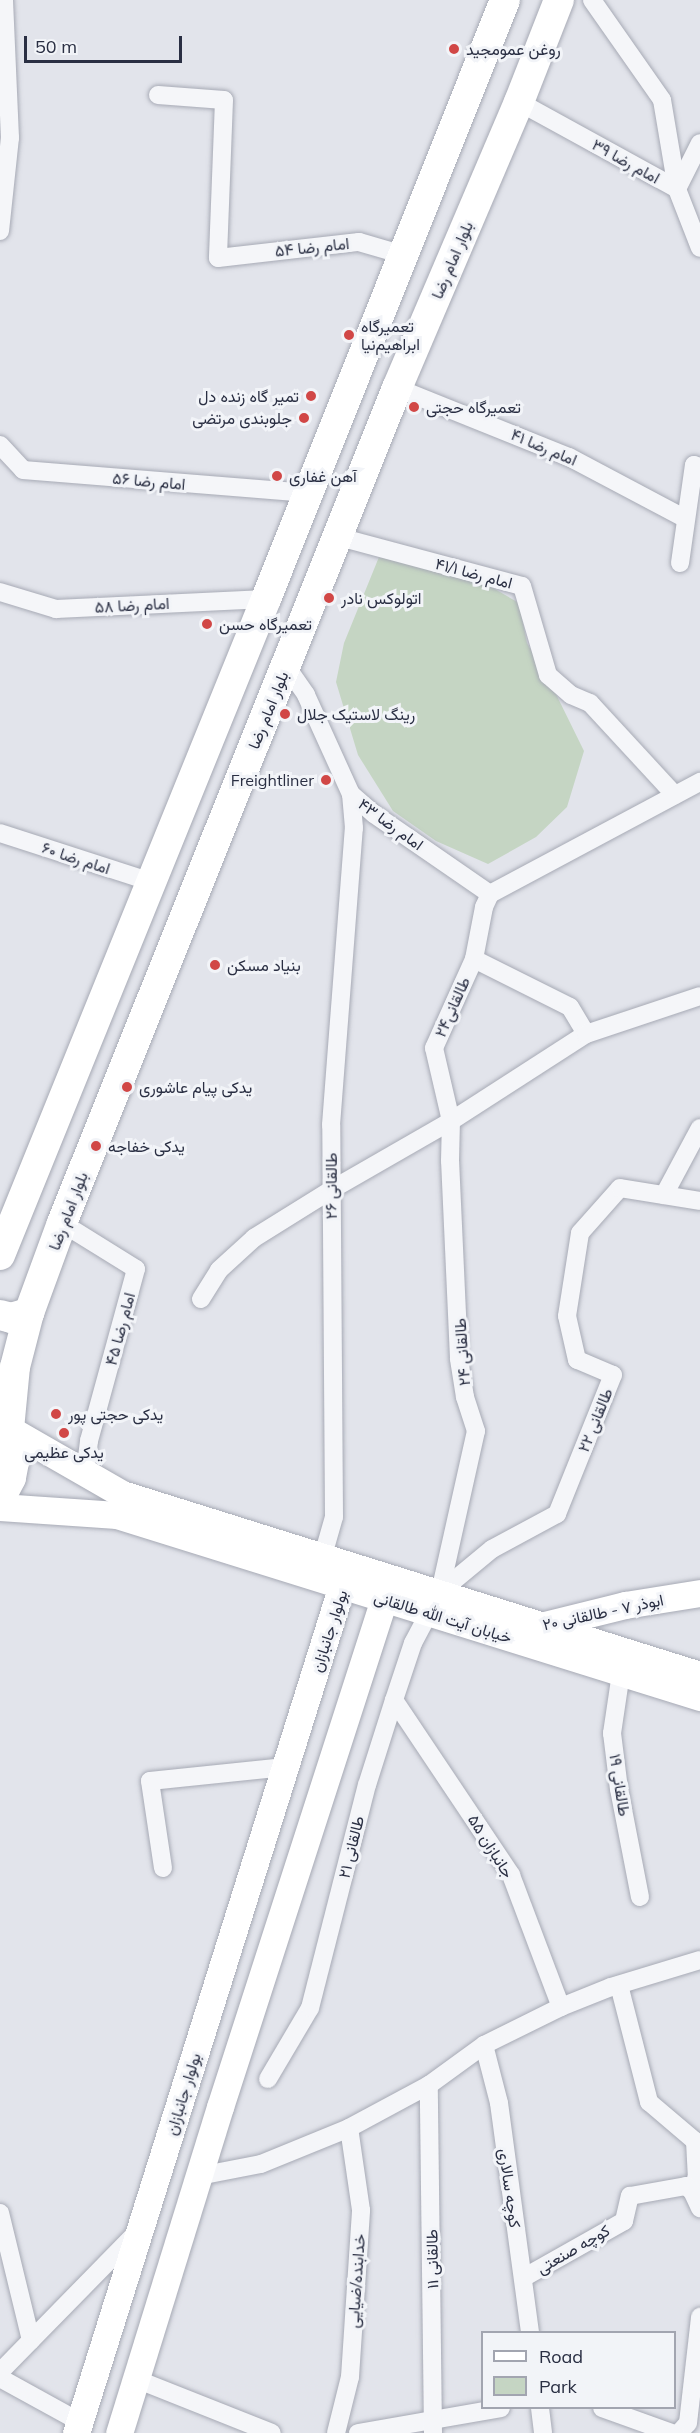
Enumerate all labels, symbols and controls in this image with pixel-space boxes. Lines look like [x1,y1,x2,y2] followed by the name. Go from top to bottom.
[27,24,184,62] scale bar
[35,35,77,58] text: 50 m
[466,39,561,59] place label: روغن عمومجید
[447,42,461,56] marker: روغن عمومجید
[589,135,663,187] street label: امام رضا ۳۹
[427,218,477,302] street label: بلوار امام رضا
[274,234,350,260] street label: امام رضا ۵۴
[361,316,420,354] place label: تعمیرگاه ابراهیم‌نیا
[342,328,356,342] marker: تعمیرگاه ابراهیم‌نیا
[198,386,299,406] place label: تمیر گاه زنده دل
[304,389,318,403] marker: تمیر گاه زنده دل
[426,397,521,417] place label: تعمیرگاه حجتی
[407,400,421,414] marker: تعمیرگاه حجتی
[192,408,292,428] place label: جلوبندی مرتضی
[297,411,311,425] marker: جلوبندی مرتضی
[508,425,580,469] street label: امام رضا ۴۱
[289,466,357,486] place label: آهن غفاری
[112,468,186,494] street label: امام رضا ۵۶
[270,469,284,483] marker: آهن غفاری
[433,553,515,593] street label: امام رضا ۴۱/۱
[341,588,421,608] place label: اتولوکس نادر
[322,591,336,605] marker: اتولوکس نادر
[94,593,170,617] street label: امام رضا ۵۸
[219,614,312,634] place label: تعمیرگاه حسن
[200,617,214,631] marker: تعمیرگاه حسن
[244,668,292,752] street label: بلوار امام رضا
[297,704,415,724] place label: رینگ لاستیک جلال
[278,707,292,721] marker: رینگ لاستیک جلال
[231,770,314,790] place label: Freightliner
[319,773,333,787] marker: Freightliner
[355,794,427,854] street label: امام رضا ۴۳
[39,838,113,878] street label: امام رضا ۶۰
[227,955,301,975] place label: بنیاد مسکن
[208,958,222,972] marker: بنیاد مسکن
[430,974,474,1040] street label: طالقانی۲۴
[139,1077,252,1097] place label: یدکی پیام عاشوری
[120,1080,134,1094] marker: یدکی پیام عاشوری
[108,1136,185,1156] place label: یدکی خفاجه
[89,1139,103,1153] marker: یدکی خفاجه
[321,1153,341,1219] street label: طالقانی ۲۶
[44,1169,92,1253] street label: بلوار امام رضا
[101,1290,139,1368] street label: امام رضا ۴۵
[450,1317,474,1387] street label: طالقانی ۲۴
[574,1385,616,1455] street label: طالقانی ۲۲
[68,1404,163,1424] place label: یدکی حجتی پور
[49,1407,63,1421] marker: یدکی حجتی پور
[57,1426,71,1440] marker: یدکی عظیمی
[24,1442,104,1462] place label: یدکی عظیمی
[372,1587,514,1647] street label: خیابان آیت الله طالقانی
[307,1588,351,1674] street label: بولوار جانبازان
[541,1590,665,1634] street label: ابوذر ۷ - طالقانی ۲۰
[606,1752,634,1818] street label: طالقانی ۱۹
[464,1811,518,1881] street label: جانبازان ۵۵
[334,1814,368,1880] street label: طالقانی ۲۱
[161,2051,205,2137] street label: بولوار جانبازان
[495,2147,525,2229] street label: کوچه سالاری
[533,2220,613,2278] street label: کوچه صنعتی
[422,2229,442,2289] street label: طالقانی ۱۱
[343,2233,369,2329] street label: خدابنده/ضیایی
[481,2331,676,2409] legend
[539,2345,583,2368] text: Road
[539,2375,577,2398] text: Park

